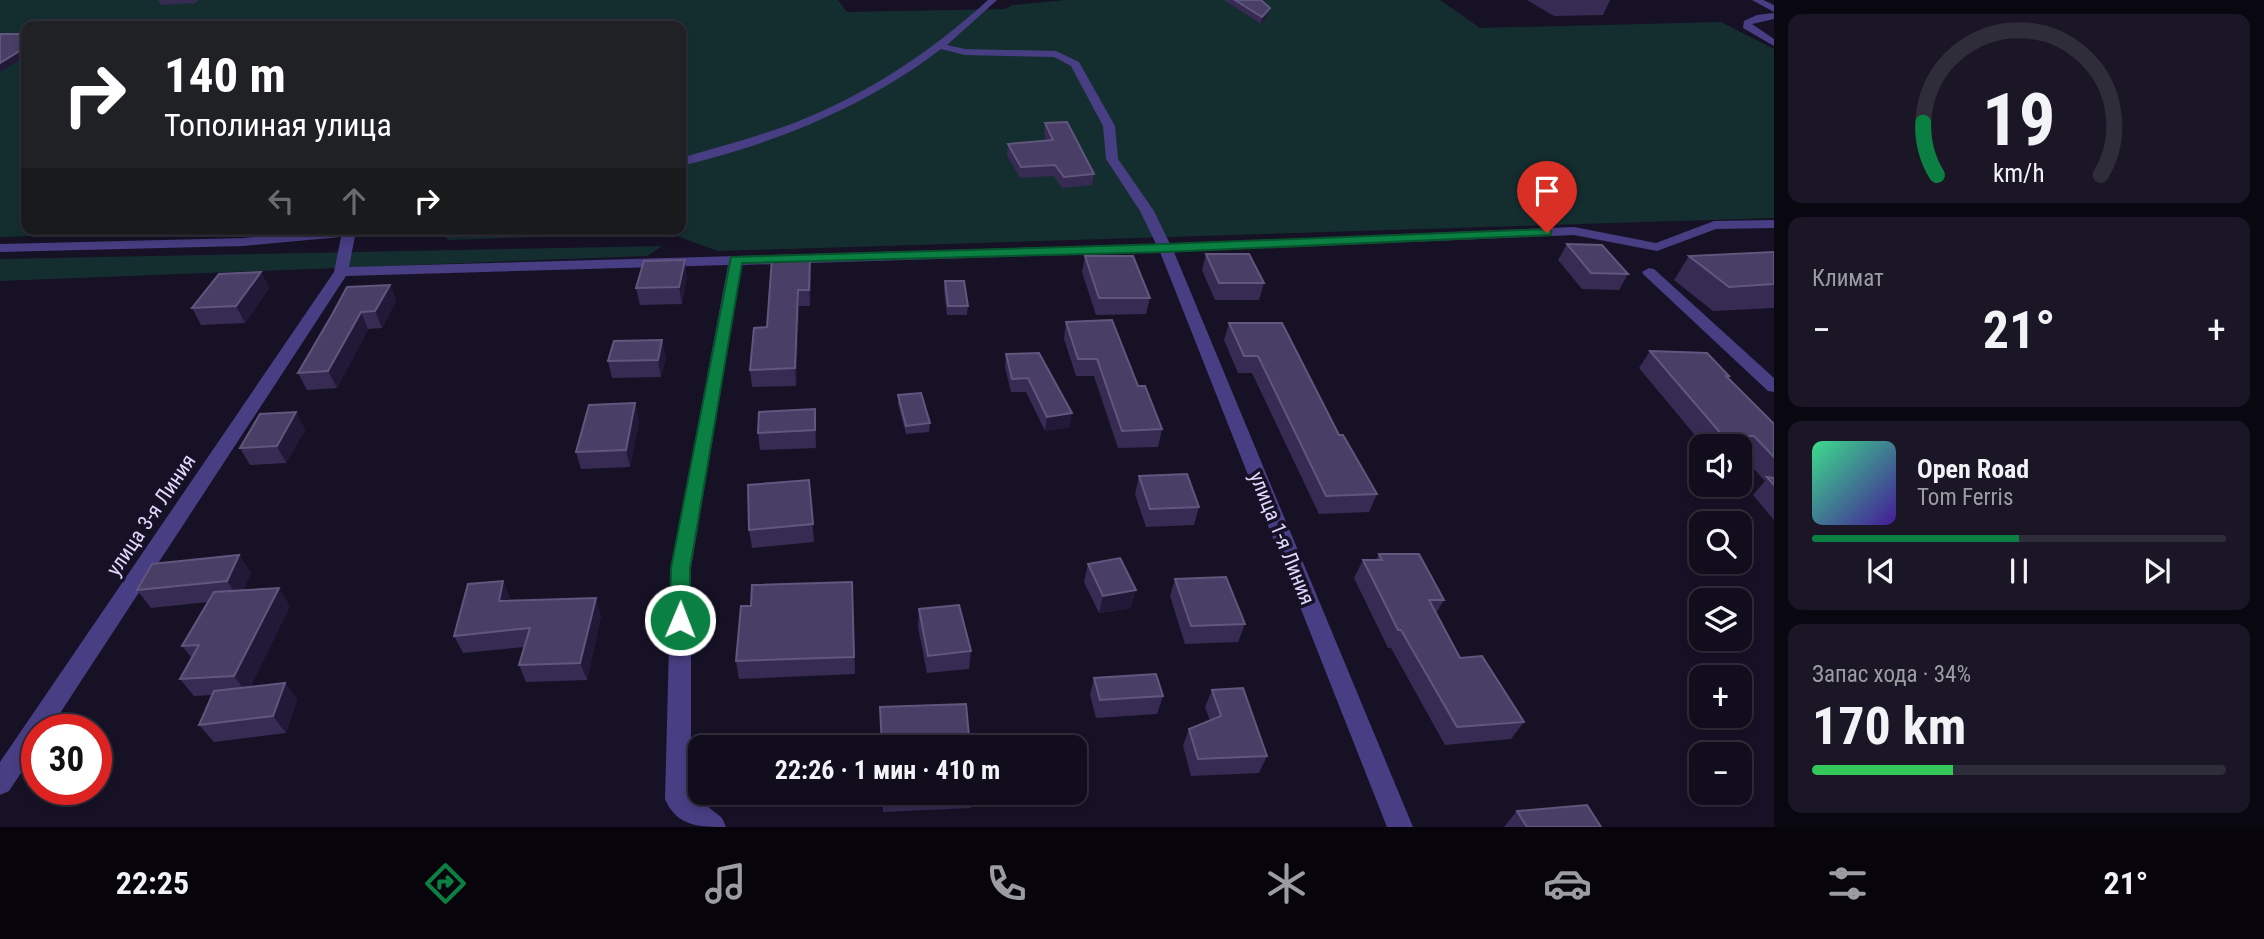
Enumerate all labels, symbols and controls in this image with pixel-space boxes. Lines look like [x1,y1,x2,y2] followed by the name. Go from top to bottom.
[164,47,286,104] text: 140 m
[49,49,140,140] icon: right
[1982,77,2056,163] text: 19
[164,106,392,144] text: Тополиная улица
[1993,158,2045,187] text: km/h
[1517,161,1577,233] pin
[1528,172,1566,210] icon: arrive
[262,182,300,220] icon: left
[335,182,373,220] icon: ahead
[408,182,446,220] icon: right
[1812,265,1884,292] text: Климат
[1983,300,2055,361] text: 21°
[1812,308,1831,352] text: −
[2207,308,2226,352] text: +
[1689,434,1752,805] map controls
[1689,434,1752,497] button: sound
[102,450,200,580] street label: улица 3-я Линия
[1917,454,2029,484] text: Open Road
[1244,468,1320,608] street label: улица 1-я Линия
[1917,484,2013,511] text: Tom Ferris
[1689,511,1752,574] button: search
[1862,552,1900,590] icon: previous
[2000,552,2038,590] icon: pause
[2138,552,2176,590] icon: next
[643,583,717,657] position arrow
[1689,588,1752,651] button: layers
[1812,661,1971,688] text: Запас хода · 34%
[1689,665,1752,728] button: +
[1812,696,1966,757] text: 170 km
[21,714,112,805] speed limit sign: 30
[1689,742,1752,805] button: −
[775,755,1000,785] text: 22:26 · 1 мин · 410 m
[421,859,470,908] icon: directions
[701,859,750,908] icon: music
[982,859,1031,908] icon: phone
[1262,859,1311,908] icon: climate
[1543,859,1592,908] icon: car
[1823,859,1872,908] icon: filters
[116,864,189,902] text: 22:25
[2103,864,2148,902] text: 21°

